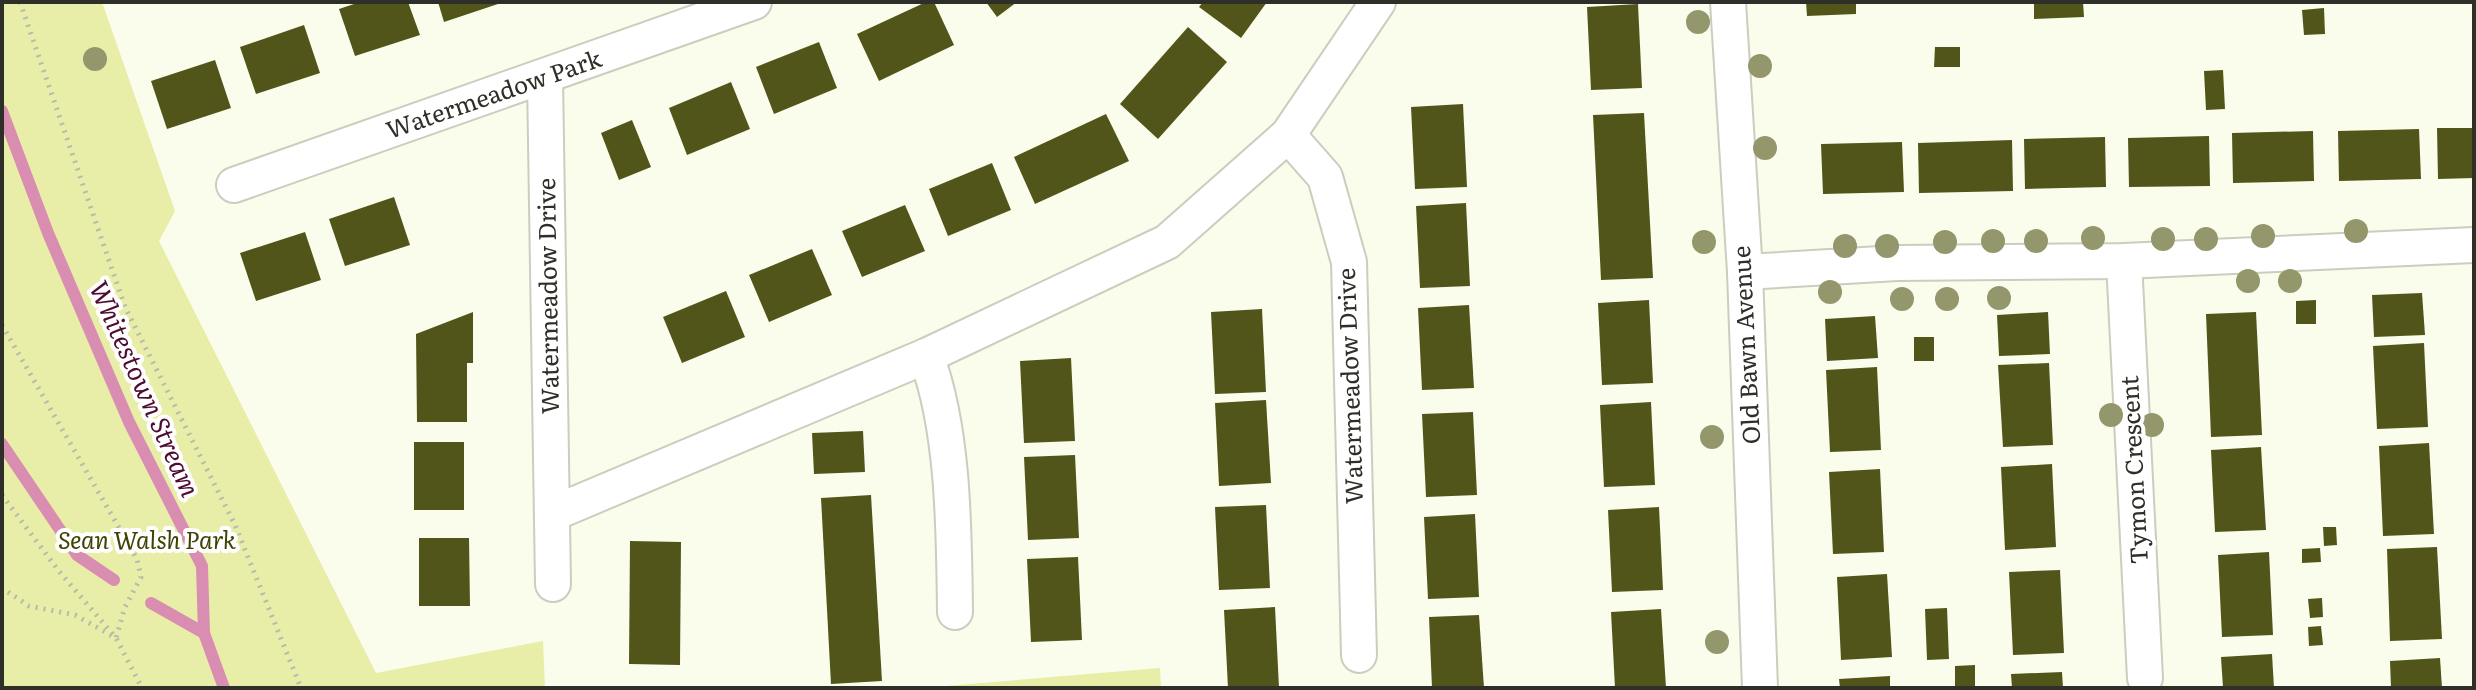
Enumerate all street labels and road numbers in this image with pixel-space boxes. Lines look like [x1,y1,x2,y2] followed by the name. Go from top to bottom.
[381,39,606,146] street label: Watermeadow Park
[527,178,566,415] street label: Watermeadow Drive
[1722,245,1767,445] street label: Old Bawn Avenue
[1327,267,1370,505] street label: Watermeadow Drive
[2110,375,2155,565] street label: Tymon Crescent

